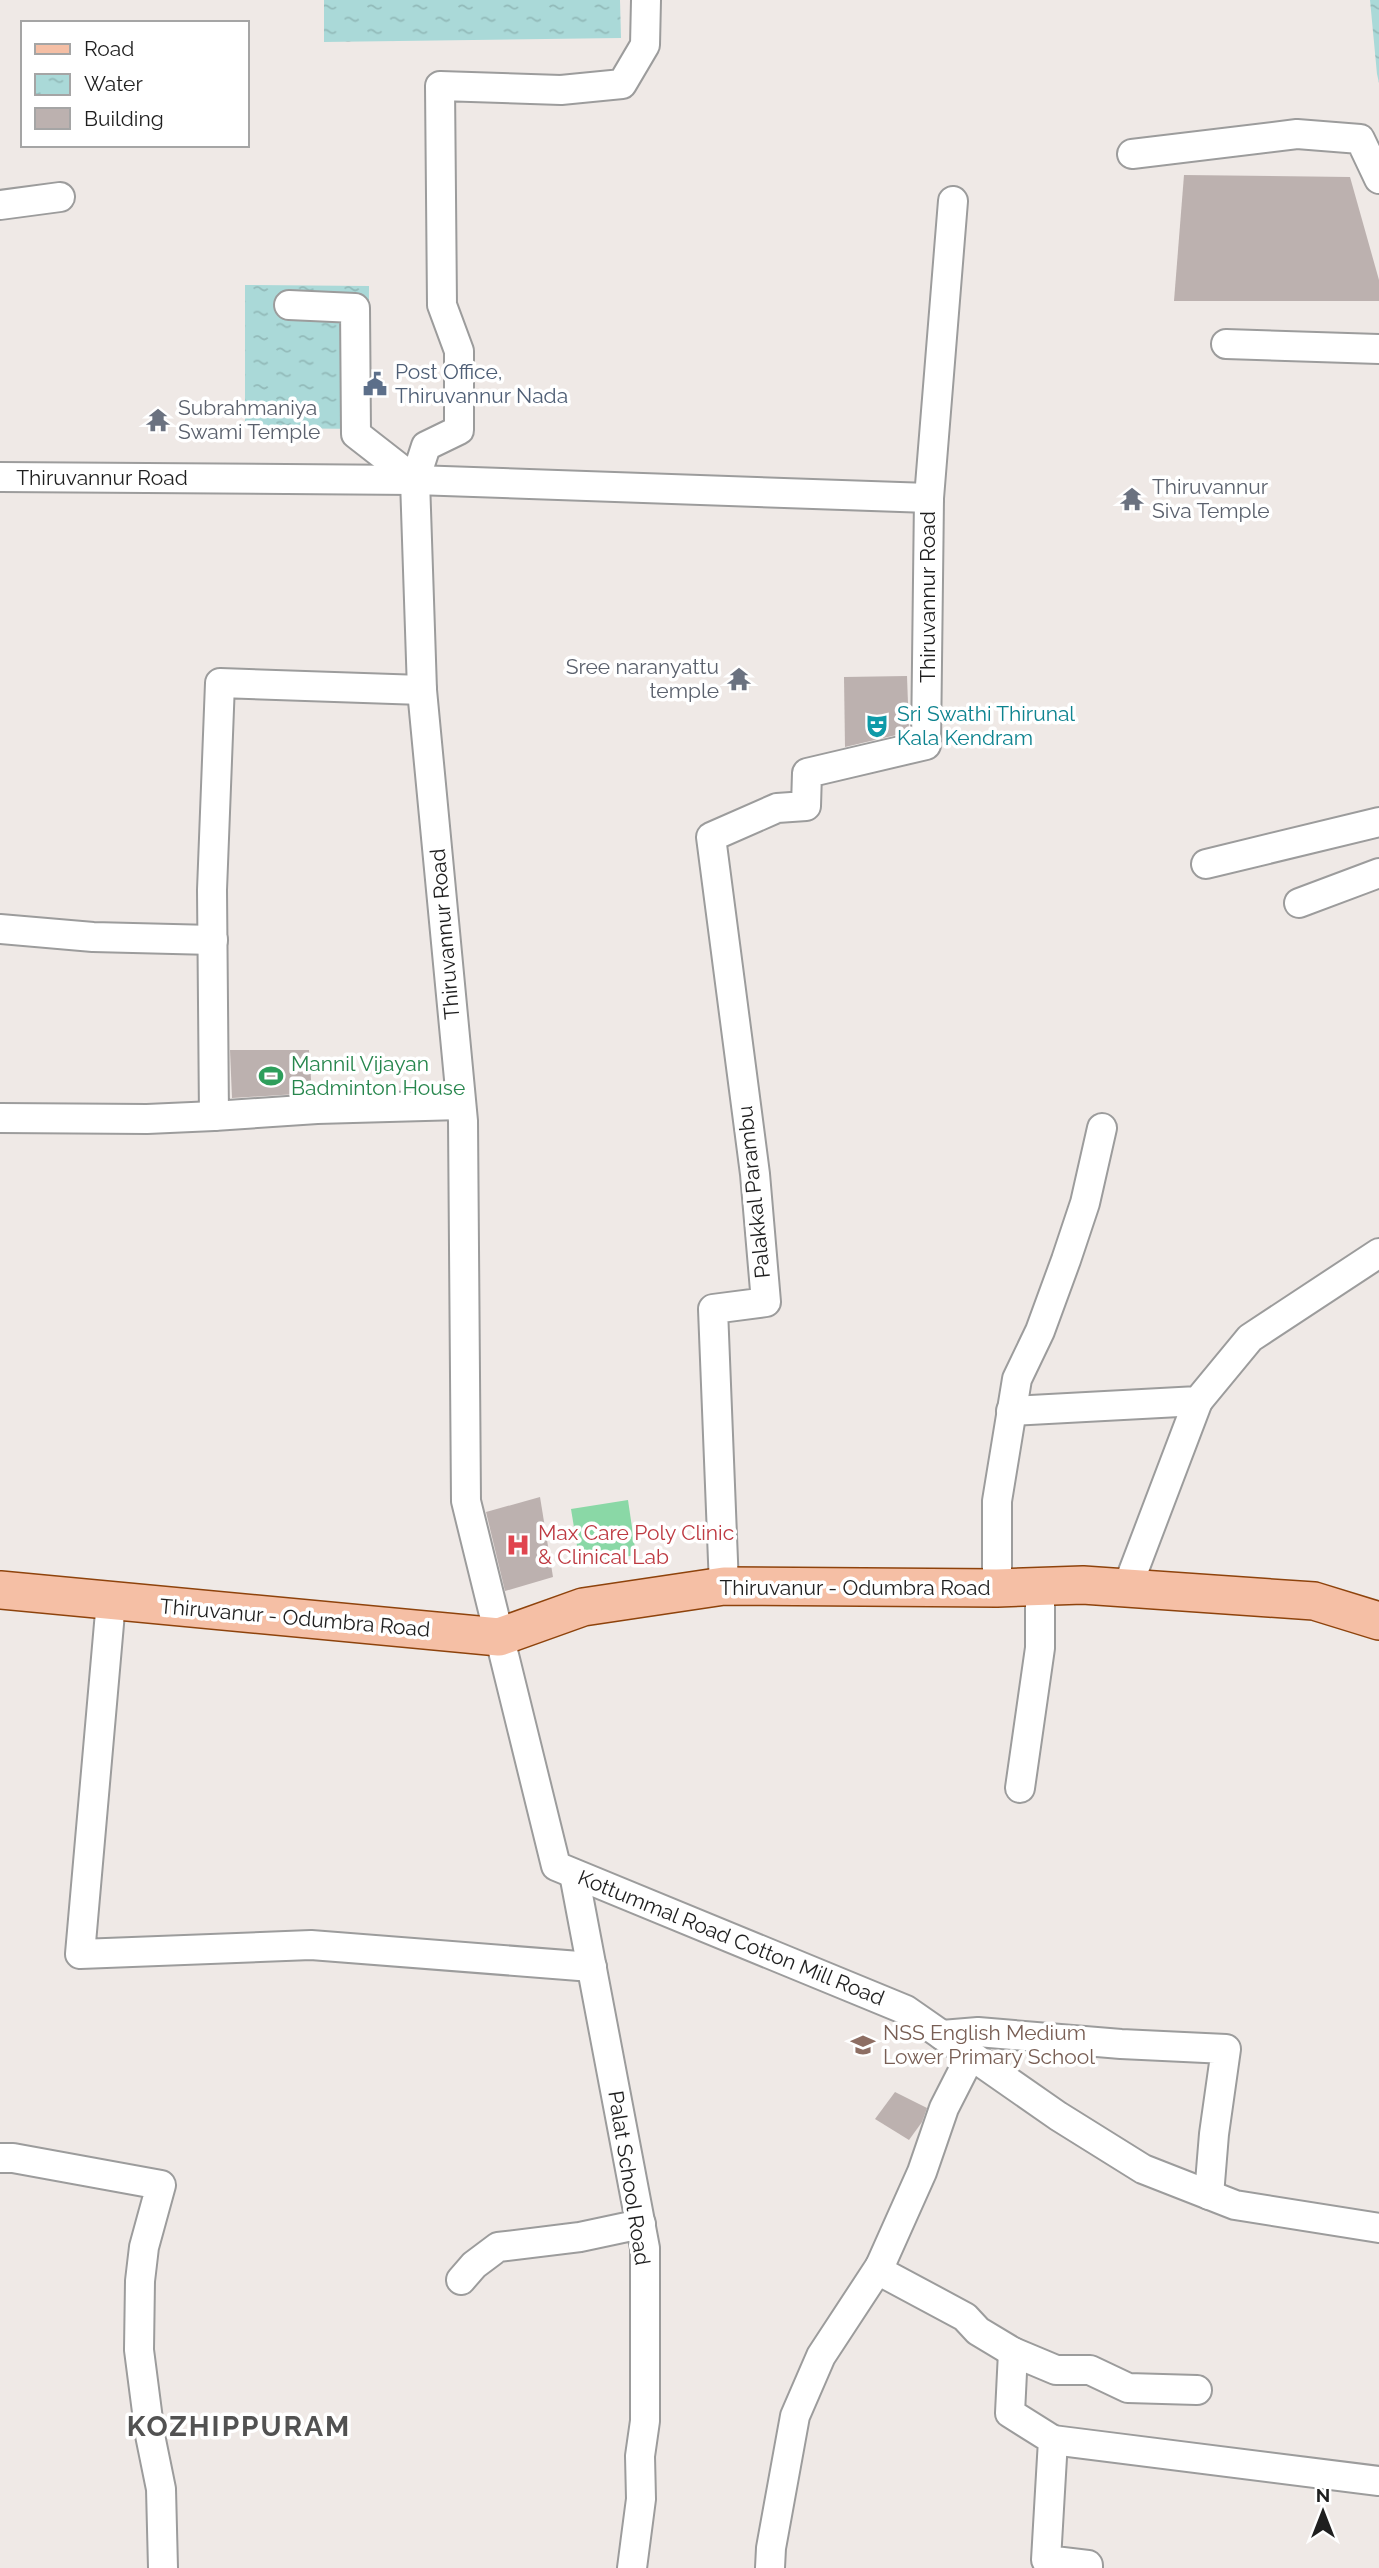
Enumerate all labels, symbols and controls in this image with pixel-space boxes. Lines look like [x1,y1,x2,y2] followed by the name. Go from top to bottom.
[21,21,248,147] legend
[84,36,134,61] text: Road
[84,71,143,96] text: Water
[84,106,164,131] text: Building
[395,359,568,408] place label: Post Office, Thiruvannur Nada
[361,370,389,398] public building icon: Post Office, Thiruvannur Nada
[178,395,320,444] place label: Subrahmaniya Swami Temple
[144,406,172,434] temple icon: Subrahmaniya Swami Temple
[16,465,188,490] street label: Thiruvannur Road
[1152,474,1270,523] place label: Thiruvannur Siva Temple
[1118,485,1146,513] temple icon: Thiruvannur Siva Temple
[915,511,940,683] street label: Thiruvannur Road
[566,654,719,703] place label: Sree naranyattu temple
[725,665,753,693] temple icon: Sree naranyattu temple
[897,701,1075,750] place label: Sri Swathi Thirunal Kala Kendram
[863,712,891,740] theatre icon: Sri Swathi Thirunal Kala Kendram
[425,848,464,1021] street label: Thiruvannur Road
[291,1051,465,1100] place label: Mannil Vijayan Badminton House
[257,1062,285,1090] sports icon: Mannil Vijayan Badminton House
[732,1104,775,1280] street label: Palakkal Parambu
[538,1520,734,1569] place label: Max Care Poly Clinic & Clinical Lab
[504,1531,532,1559] hospital icon: Max Care Poly Clinic & Clinical Lab
[719,1575,991,1600] street label: Thiruvanur - Odumbra Road
[159,1593,431,1642] street label: Thiruvanur - Odumbra Road
[574,1864,888,2011] street label: Kottummal Road Cotton Mill Road
[883,2020,1095,2069] place label: NSS English Medium Lower Primary School
[849,2031,877,2059] school or university icon: NSS English Medium Lower Primary School
[603,2089,656,2267] street label: Palat School Road
[127,2410,351,2443] district label: KOZHIPPURAM
[1288,2477,1358,2547] north arrow
[1316,2484,1330,2506] text: N

